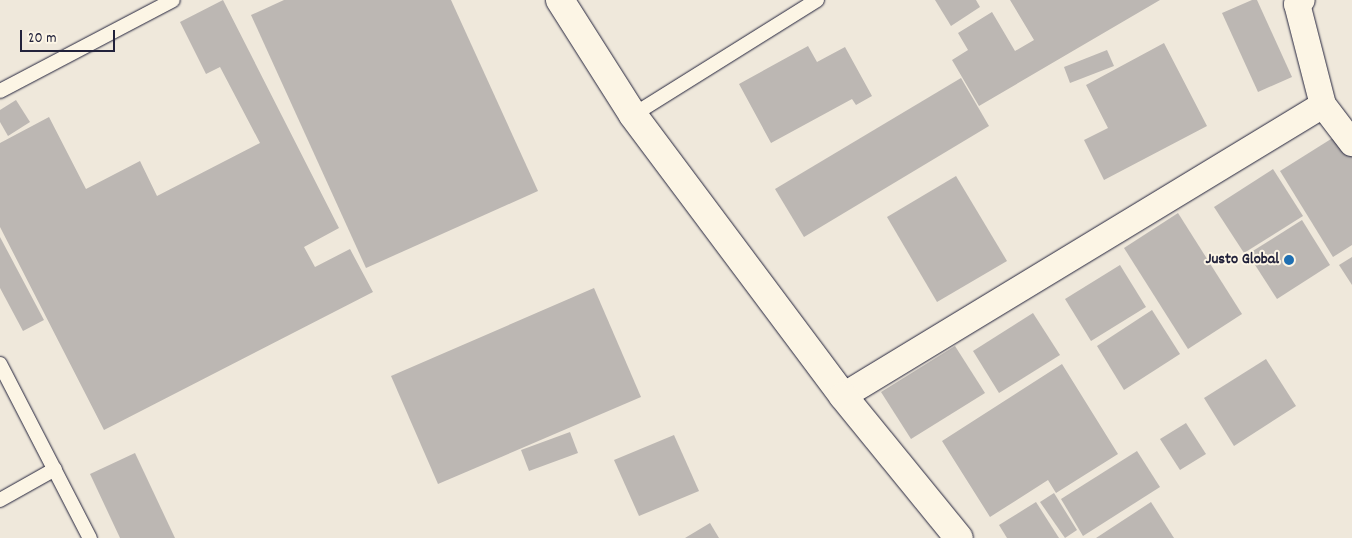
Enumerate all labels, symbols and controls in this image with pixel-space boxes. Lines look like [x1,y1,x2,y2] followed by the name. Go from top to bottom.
[22,20,118,52] scale bar
[28,28,56,50] text: 20 m
[1206,250,1279,270] place label: Justo Global
[1283,254,1295,266] marker: Justo Global

